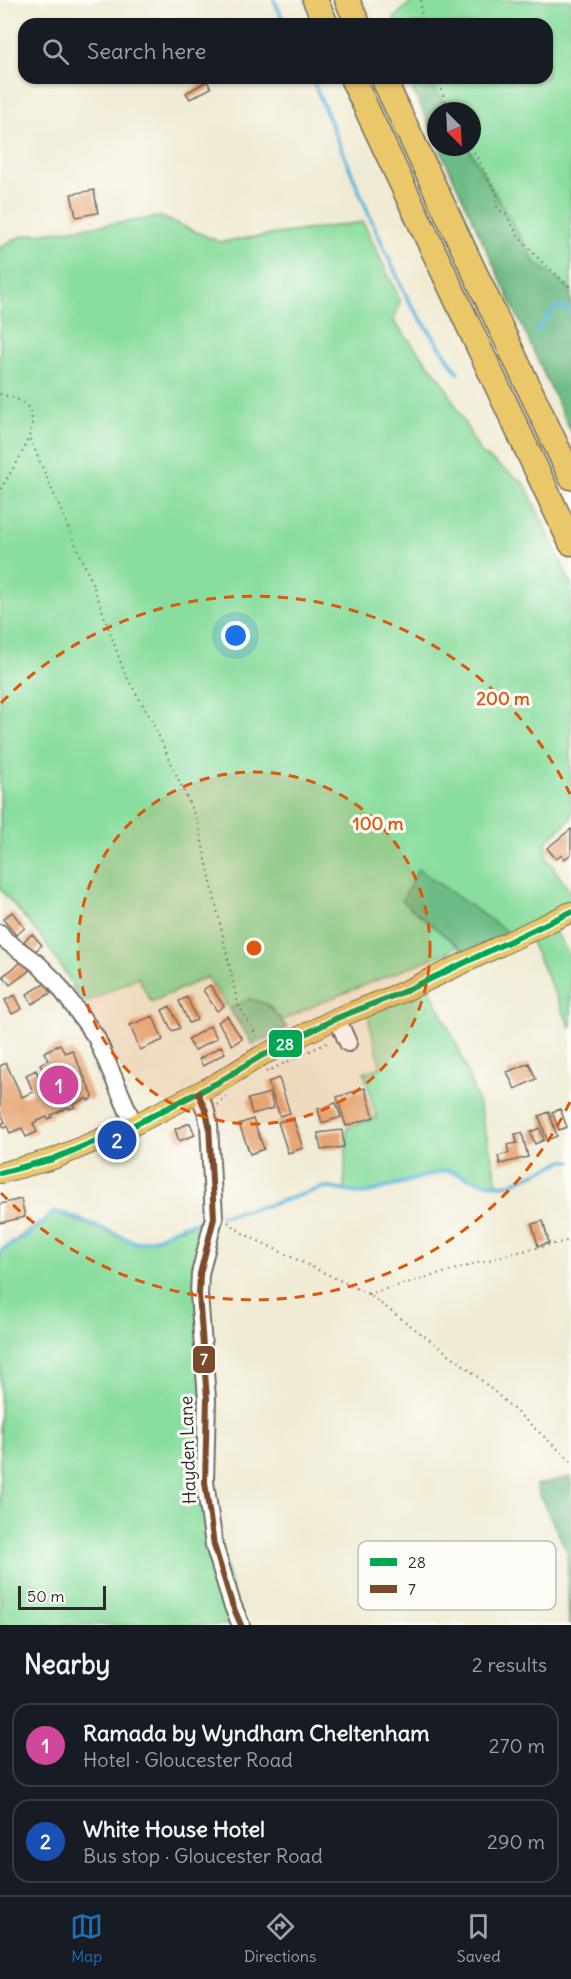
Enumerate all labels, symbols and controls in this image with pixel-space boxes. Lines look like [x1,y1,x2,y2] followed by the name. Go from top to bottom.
[18,18,553,84] search box
[39,35,72,68] icon: search
[87,37,206,65] text: Search here
[427,102,481,156] north arrow
[221,621,250,650] your location
[476,687,530,710] text: 200 m
[353,812,404,835] text: 100 m
[244,938,264,958] centre of rings
[268,1029,303,1058] line badge: 28
[276,1034,294,1054] text: 28
[40,1062,78,1108] pin: 1
[98,1118,136,1162] pin: 2
[192,1345,216,1374] line badge: 7
[200,1349,208,1369] text: 7
[174,1395,201,1505] street label: Hayden Lane
[358,1541,556,1610] legend
[408,1552,426,1572] text: 28
[408,1579,416,1599] text: 7
[18,1583,106,1610] scale bar
[27,1586,65,1606] text: 50 m
[24,1648,110,1681] text: Nearby
[472,1652,547,1677] text: 2 results
[83,1719,430,1747] text: Ramada by Wyndham Cheltenham
[42,1733,49,1758] text: 1
[489,1733,545,1758] text: 270 m
[83,1747,293,1772] text: Hotel · Gloucester Road
[83,1815,265,1843] text: White House Hotel
[40,1829,51,1854] text: 2
[487,1829,545,1854] text: 290 m
[83,1843,323,1868] text: Bus stop · Gloucester Road
[70,1910,103,1966] tab: Map
[244,1910,316,1966] tab: Directions
[457,1910,501,1966] tab: Saved

